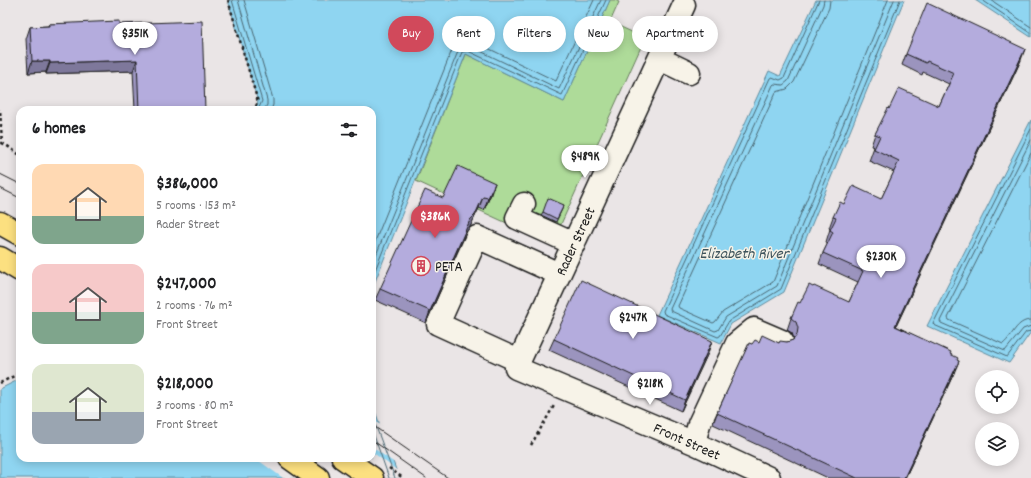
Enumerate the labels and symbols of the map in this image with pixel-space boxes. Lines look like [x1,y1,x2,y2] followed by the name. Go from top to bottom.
[107,22,163,56] pin: $351K
[557,145,613,179] pin: $489K
[551,204,602,280] street label: Rader Street
[407,205,463,239] pin: $386K
[700,243,790,266] water label: Elizabeth River
[853,245,909,279] pin: $230K
[410,255,432,277] building icon: PETA
[435,257,463,279] place label: PETA
[605,306,661,340] pin: $247K
[622,372,678,406] pin: $218K
[649,418,724,468] street label: Front Street

